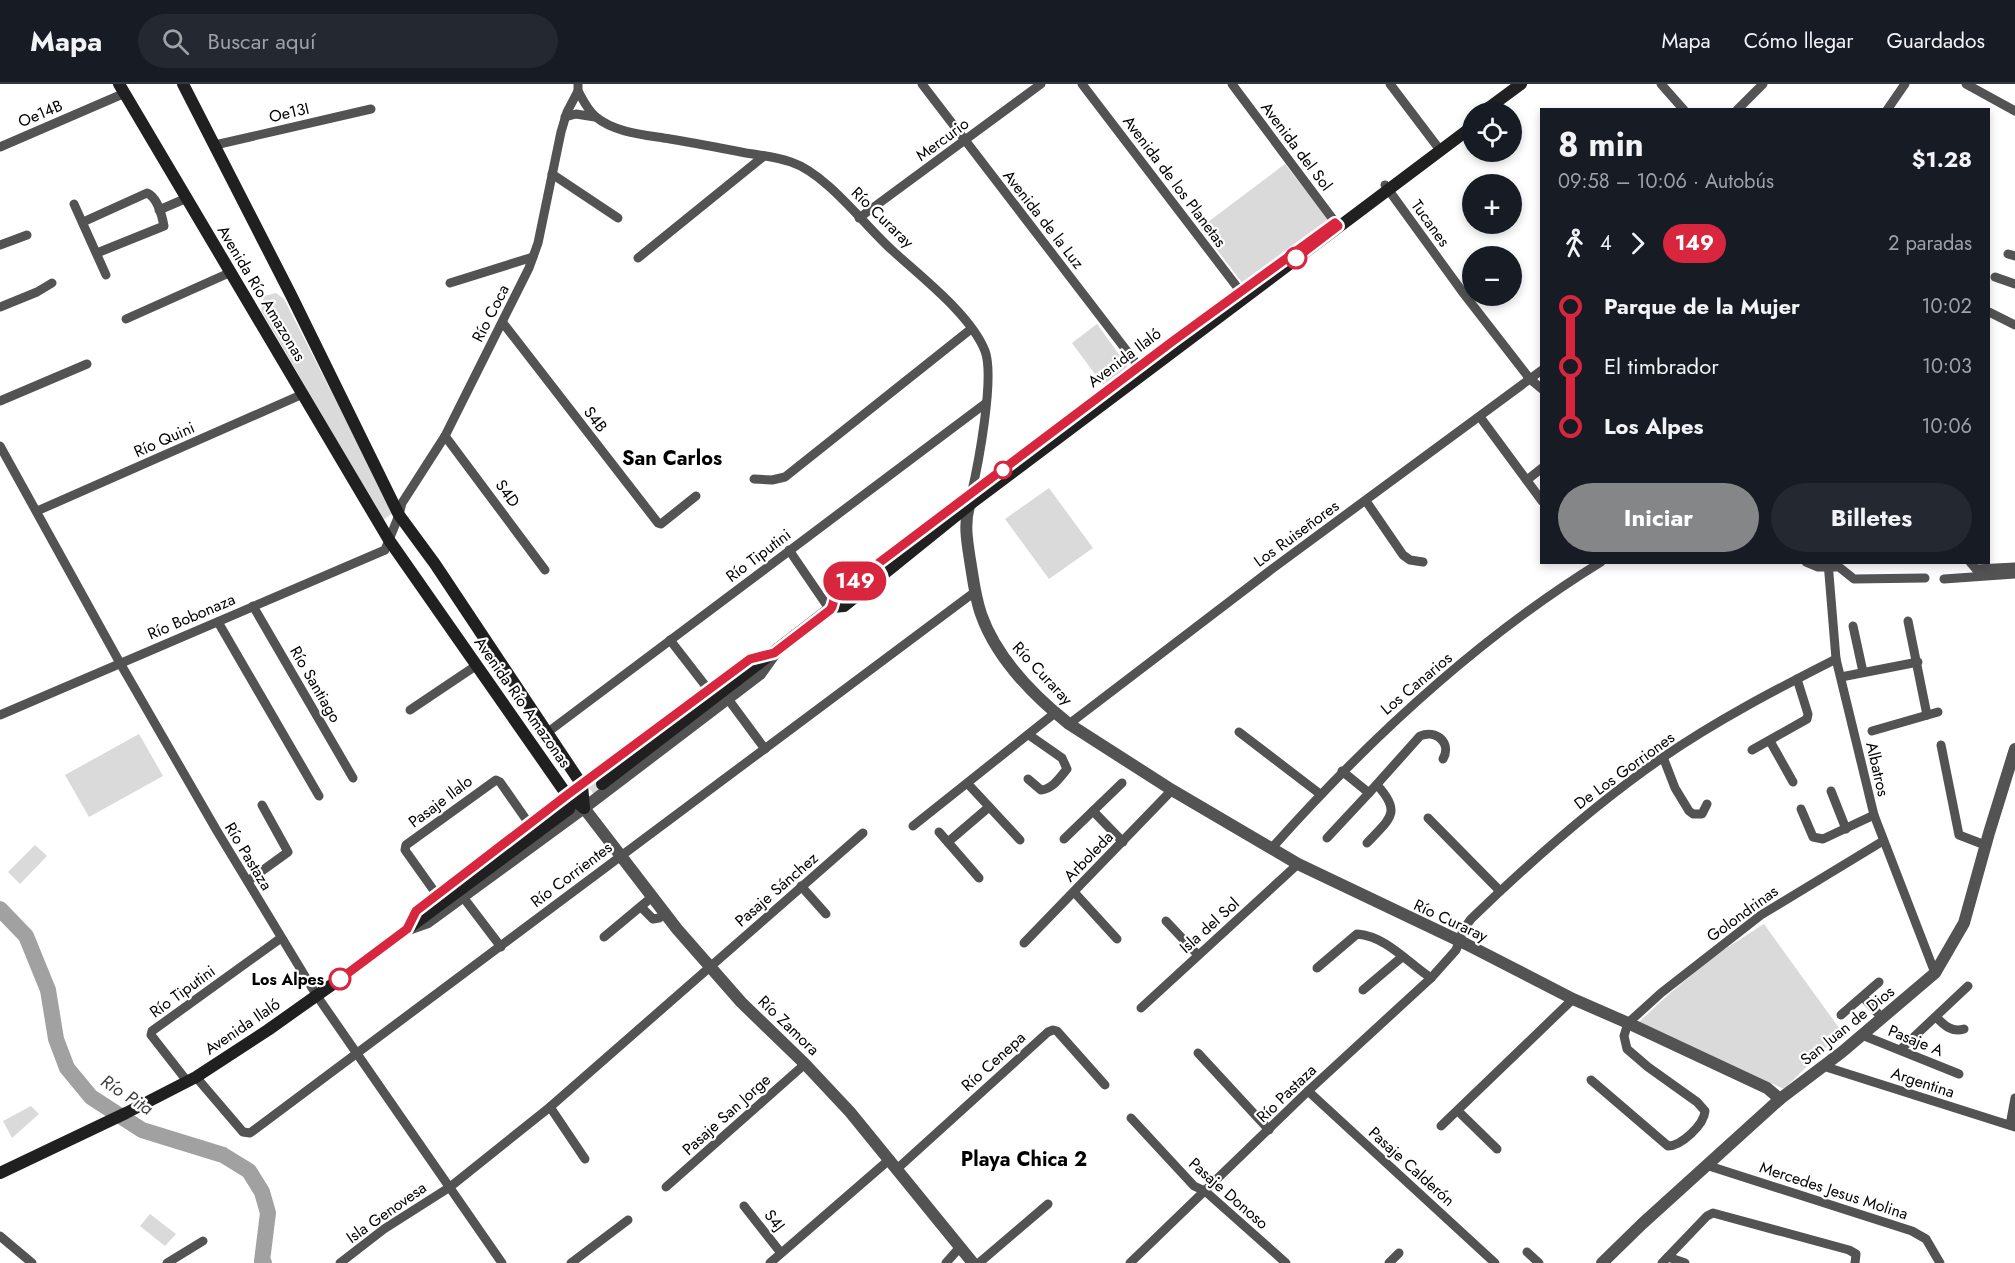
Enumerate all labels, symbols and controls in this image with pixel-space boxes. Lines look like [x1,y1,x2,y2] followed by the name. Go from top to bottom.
[138,14,558,68] search box
[30,21,102,62] text: Mapa
[159,25,192,58] icon: search
[207,25,316,57] text: Buscar aquí
[1661,26,1711,56] text: Mapa
[1744,26,1853,56] text: Cómo llegar
[1886,26,1985,56] text: Guardados
[14,94,66,133] street label: Oe14B
[267,97,312,128] street label: Oe13I
[1256,97,1338,196] street label: Avenida del Sol
[1462,102,1522,306] map controls
[1462,102,1522,162] button: locate
[1117,111,1232,252] street label: Avenida de los Planetas
[911,112,974,167] street label: Mercurio
[1558,121,1644,168] text: 8 min
[1912,143,1972,175] text: $1.28
[998,165,1090,274] street label: Avenida de la Luz
[1558,167,1774,196] text: 09:58 – 10:06 · Autobús
[1462,174,1522,234] button: +
[846,182,920,254] street label: Río Curaray
[1406,195,1455,251] street label: Tucanes
[212,221,311,366] street label: Avenida Río Amazonas
[1558,227,1591,260] icon: walk
[1621,227,1654,260] icon: forward
[1675,228,1714,258] text: 149
[1600,229,1612,258] text: 4
[1888,229,1972,258] text: 2 paradas
[1462,246,1522,306] button: −
[1285,247,1307,269] unlabelled marker
[466,281,515,346] street label: Río Coca
[1604,290,1800,322] text: Parque de la Mujer
[1922,292,1972,321] text: 10:02
[1083,322,1166,393] street label: Avenida Ilaló
[1604,350,1719,382] text: El timbrador
[1922,352,1972,381] text: 10:03
[578,402,613,437] street label: S4B
[1604,410,1704,442] text: Los Alpes
[1921,412,1972,441] text: 10:06
[130,416,198,463] street label: Río Quini
[622,444,722,473] district label: San Carlos
[994,461,1012,479] unlabelled marker
[490,475,525,512] street label: S4D
[1558,483,1759,552] button: Iniciar
[1771,483,1972,552] button: Billetes
[1249,495,1344,572] street label: Los Ruiseñores
[721,523,796,588] street label: Río Tiputini
[820,562,890,600] line badge: 149
[835,566,875,596] text: 149
[144,588,239,645] street label: Río Bobonaza
[469,632,576,772] street label: Avenida Río Amazonas
[1007,636,1079,711] street label: Río Curaray
[284,642,347,727] street label: Río Santiago
[1376,647,1457,720] street label: Los Canarios
[1569,726,1679,815] street label: De Los Gorriones
[1860,740,1895,799] street label: Albatros
[403,770,477,833] street label: Pasaje Ilalo
[219,818,278,895] street label: Río Pastaza
[1058,826,1118,887] street label: Arboleda
[526,836,617,913] street label: Río Corrientes
[730,846,823,932] street label: Pasaje Sánchez
[1702,880,1783,947] street label: Golondrinas
[1174,892,1244,959] street label: Isla del Sol
[1410,893,1492,948] street label: Río Curaray
[145,960,220,1023] street label: Río Tiputini
[252,968,324,991] place label: Los Alpes
[329,968,351,990] marker: Los Alpes
[1795,980,1899,1071] street label: San Juan de Dios
[753,990,825,1061] street label: Río Zamora
[200,992,285,1060] street label: Avenida Ilaló
[1885,1019,1947,1062] street label: Pasaje A
[956,1026,1030,1096] street label: Río Cenepa
[1251,1059,1322,1128] street label: Río Pastaza
[1888,1061,1958,1104] street label: Argentina
[96,1068,158,1122] water label: Río Pita
[677,1068,776,1160] street label: Pasaje San Jorge
[1363,1121,1460,1211] street label: Pasaje Calderón
[961,1145,1087,1174] district label: Playa Chica 2
[1184,1152,1274,1235] street label: Pasaje Donoso
[1757,1156,1911,1225] street label: Mercedes Jesus Molina
[341,1176,431,1249] street label: Isla Genovesa
[759,1205,790,1236] street label: S4J

